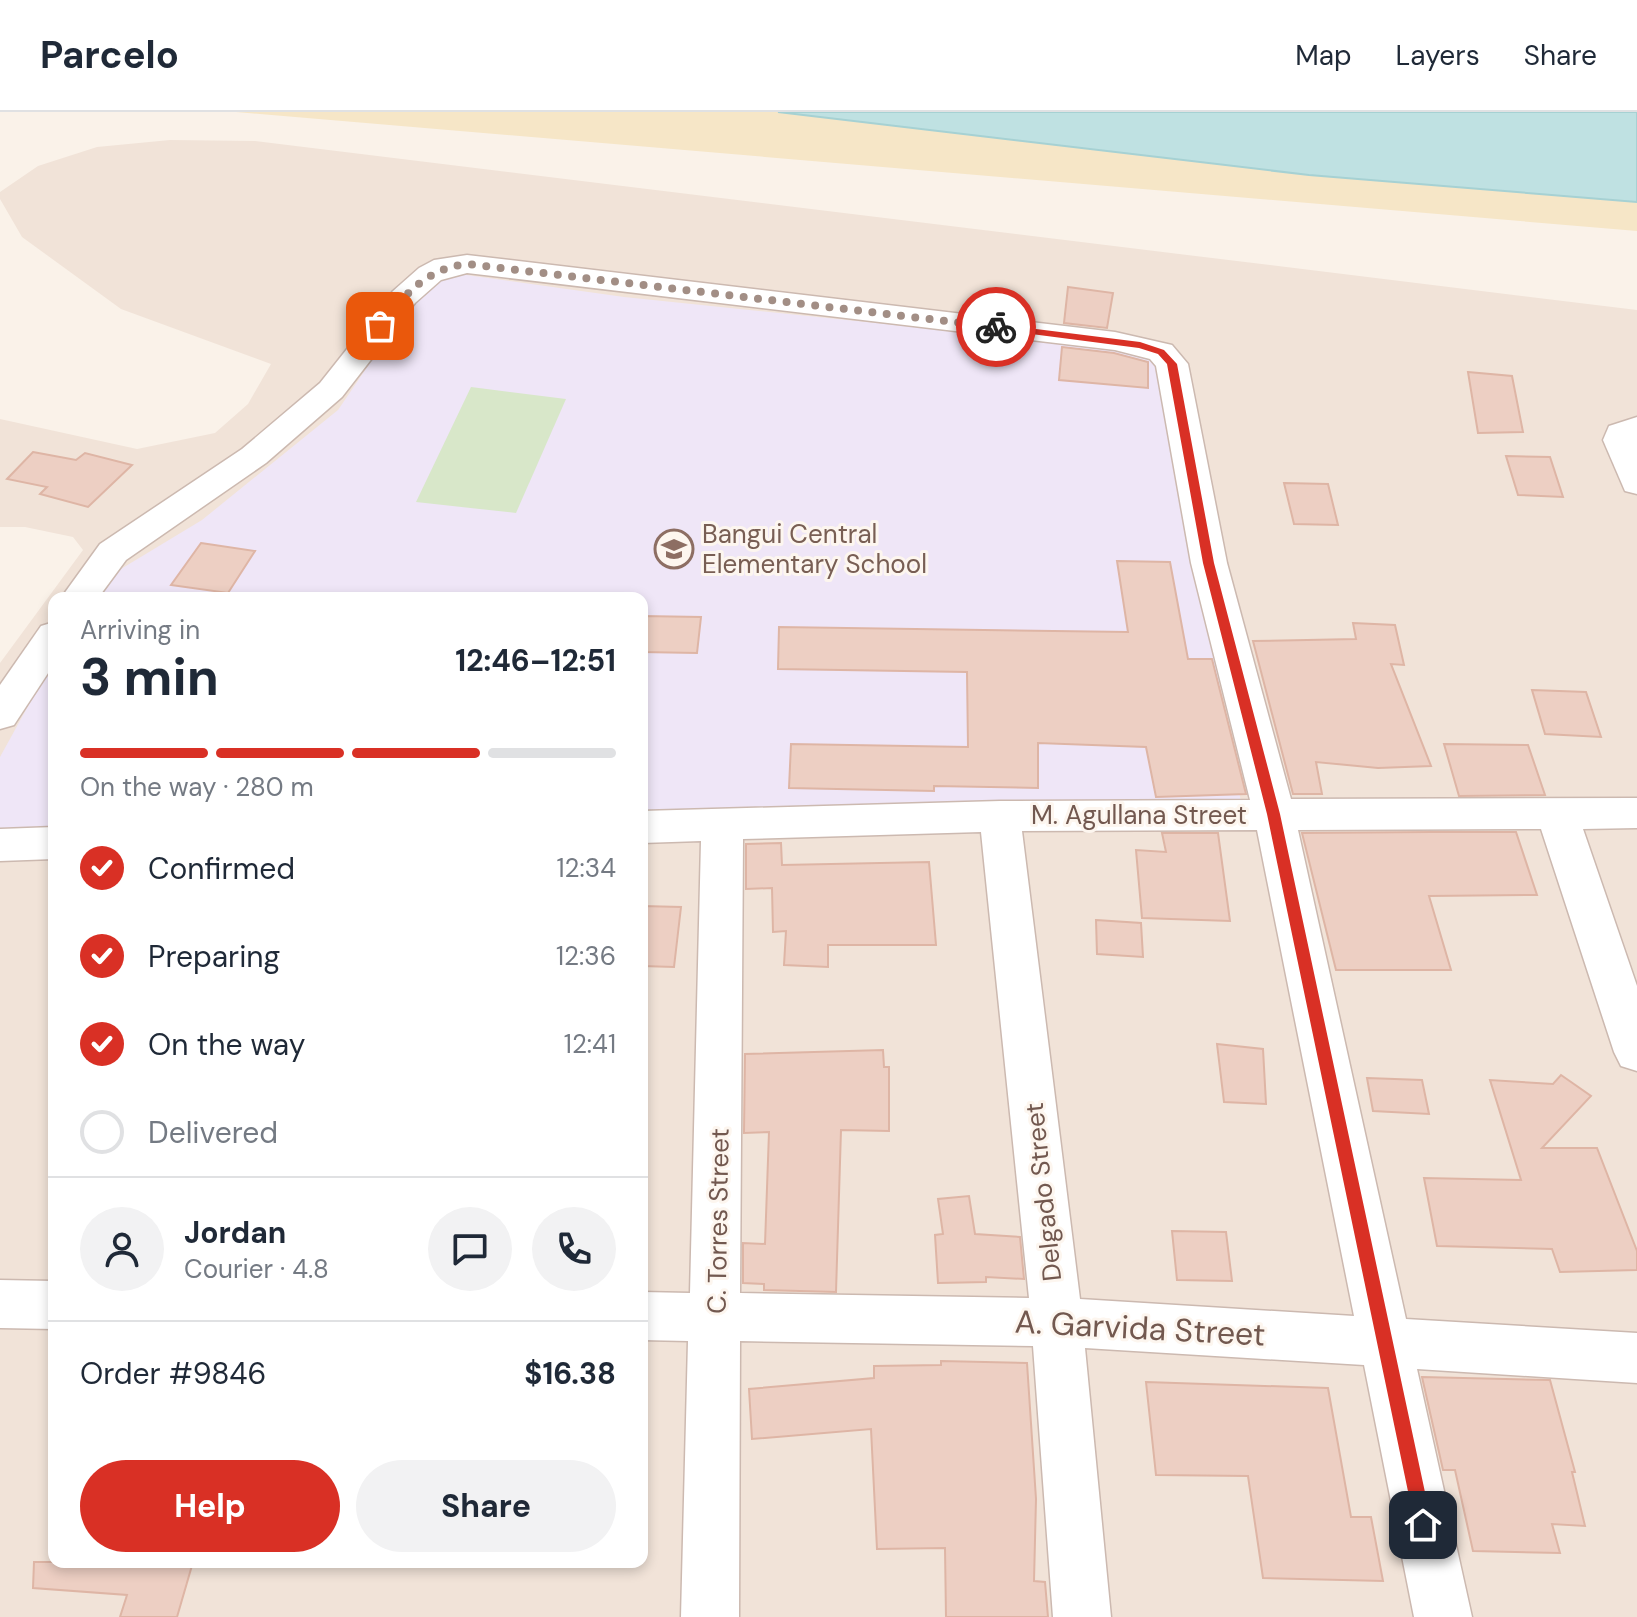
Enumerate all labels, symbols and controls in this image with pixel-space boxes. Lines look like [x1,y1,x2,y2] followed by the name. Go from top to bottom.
[40,30,179,80] text: Parcelo
[1295,37,1352,74] text: Map
[1396,37,1480,74] text: Layers
[1524,37,1597,74] text: Share
[956,287,1036,367] courier
[346,292,414,360] pin
[358,304,402,348] icon: bag
[974,305,1018,349] icon: bike
[702,517,927,581] place label: Bangui Central Elementary School
[653,528,695,570] school or university icon: Bangui Central Elementary School
[80,613,200,647] text: Arriving in
[455,641,616,680] text: 12:46–12:51
[80,643,219,711] text: 3 min
[80,770,314,804] text: On the way · 280 m
[1031,798,1247,832] street label: M. Agullana Street
[80,846,124,890] icon: check
[148,849,295,888] text: Confirmed
[557,851,616,885] text: 12:34
[80,934,124,978] icon: check
[148,937,280,976] text: Preparing
[556,939,616,973] text: 12:36
[80,1022,124,1066] icon: check
[148,1025,305,1064] text: On the way
[564,1027,616,1061] text: 12:41
[1017,1101,1069,1283] street label: Delgado Street
[148,1113,278,1152] text: Delivered
[699,1128,737,1314] street label: C. Torres Street
[80,1207,164,1291] button: person
[428,1207,512,1291] button: chat
[532,1207,616,1291] button: phone
[184,1213,286,1252] text: Jordan
[184,1252,329,1286] text: Courier · 4.8
[1014,1300,1266,1356] street label: A. Garvida Street
[80,1354,266,1393] text: Order #9846
[524,1354,616,1393] text: $16.38
[80,1460,340,1552] button: Help
[356,1460,616,1552] button: Share
[1389,1491,1457,1559] pin
[1401,1503,1445,1547] icon: home

